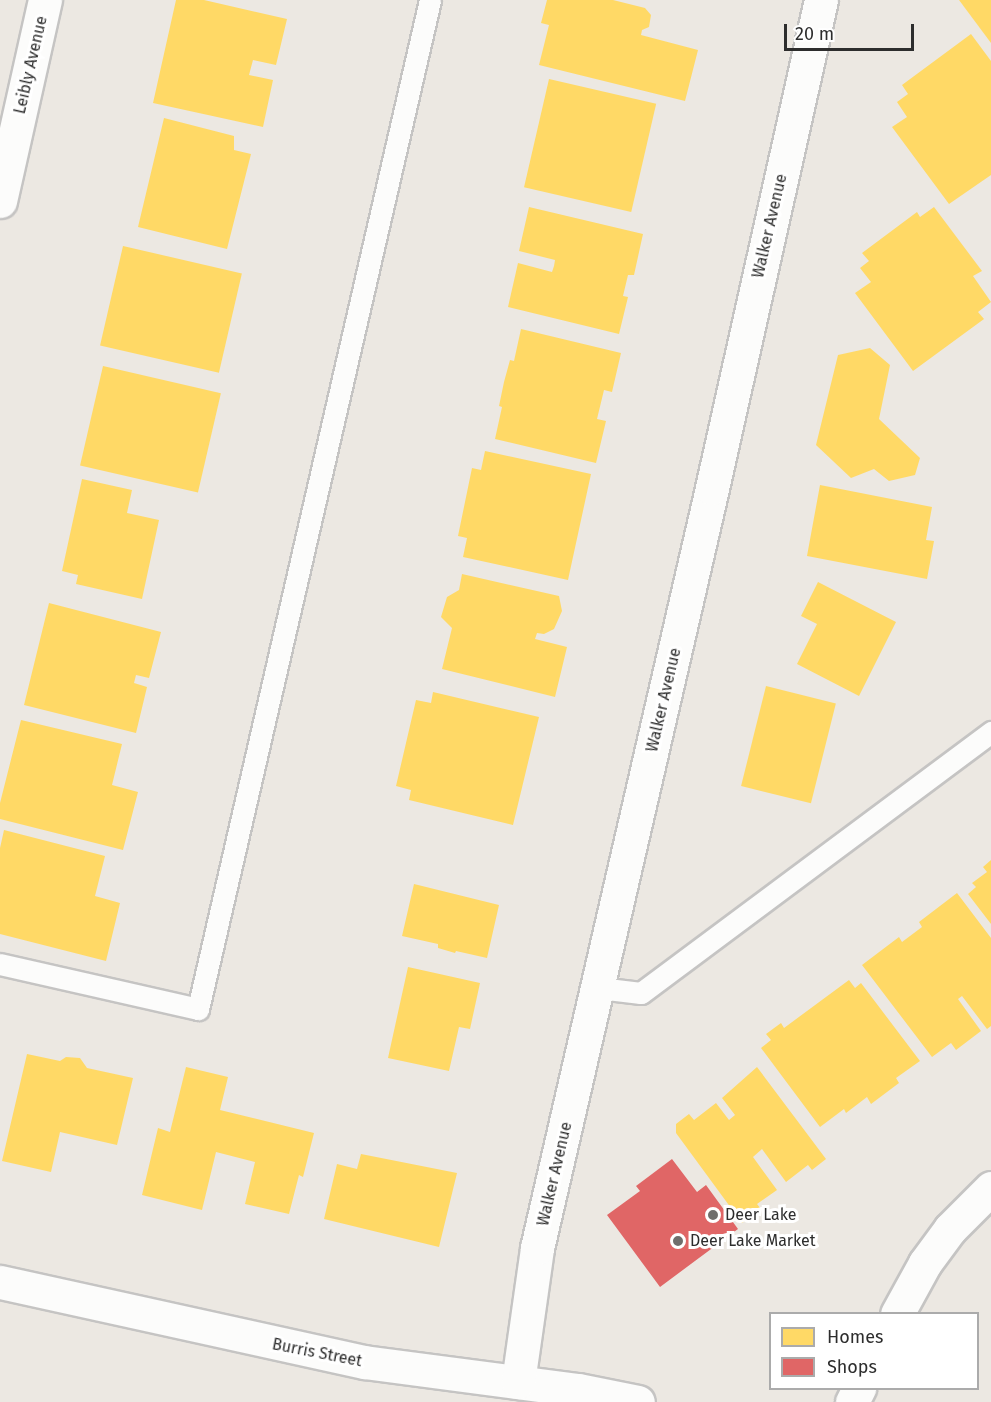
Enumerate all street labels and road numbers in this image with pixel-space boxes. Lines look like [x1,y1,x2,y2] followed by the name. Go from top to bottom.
[10,14,52,116] street label: Leibly Avenue
[749,172,791,280] street label: Walker Avenue
[643,646,685,754] street label: Walker Avenue
[534,1120,576,1228] street label: Walker Avenue
[270,1335,364,1371] street label: Burris Street

